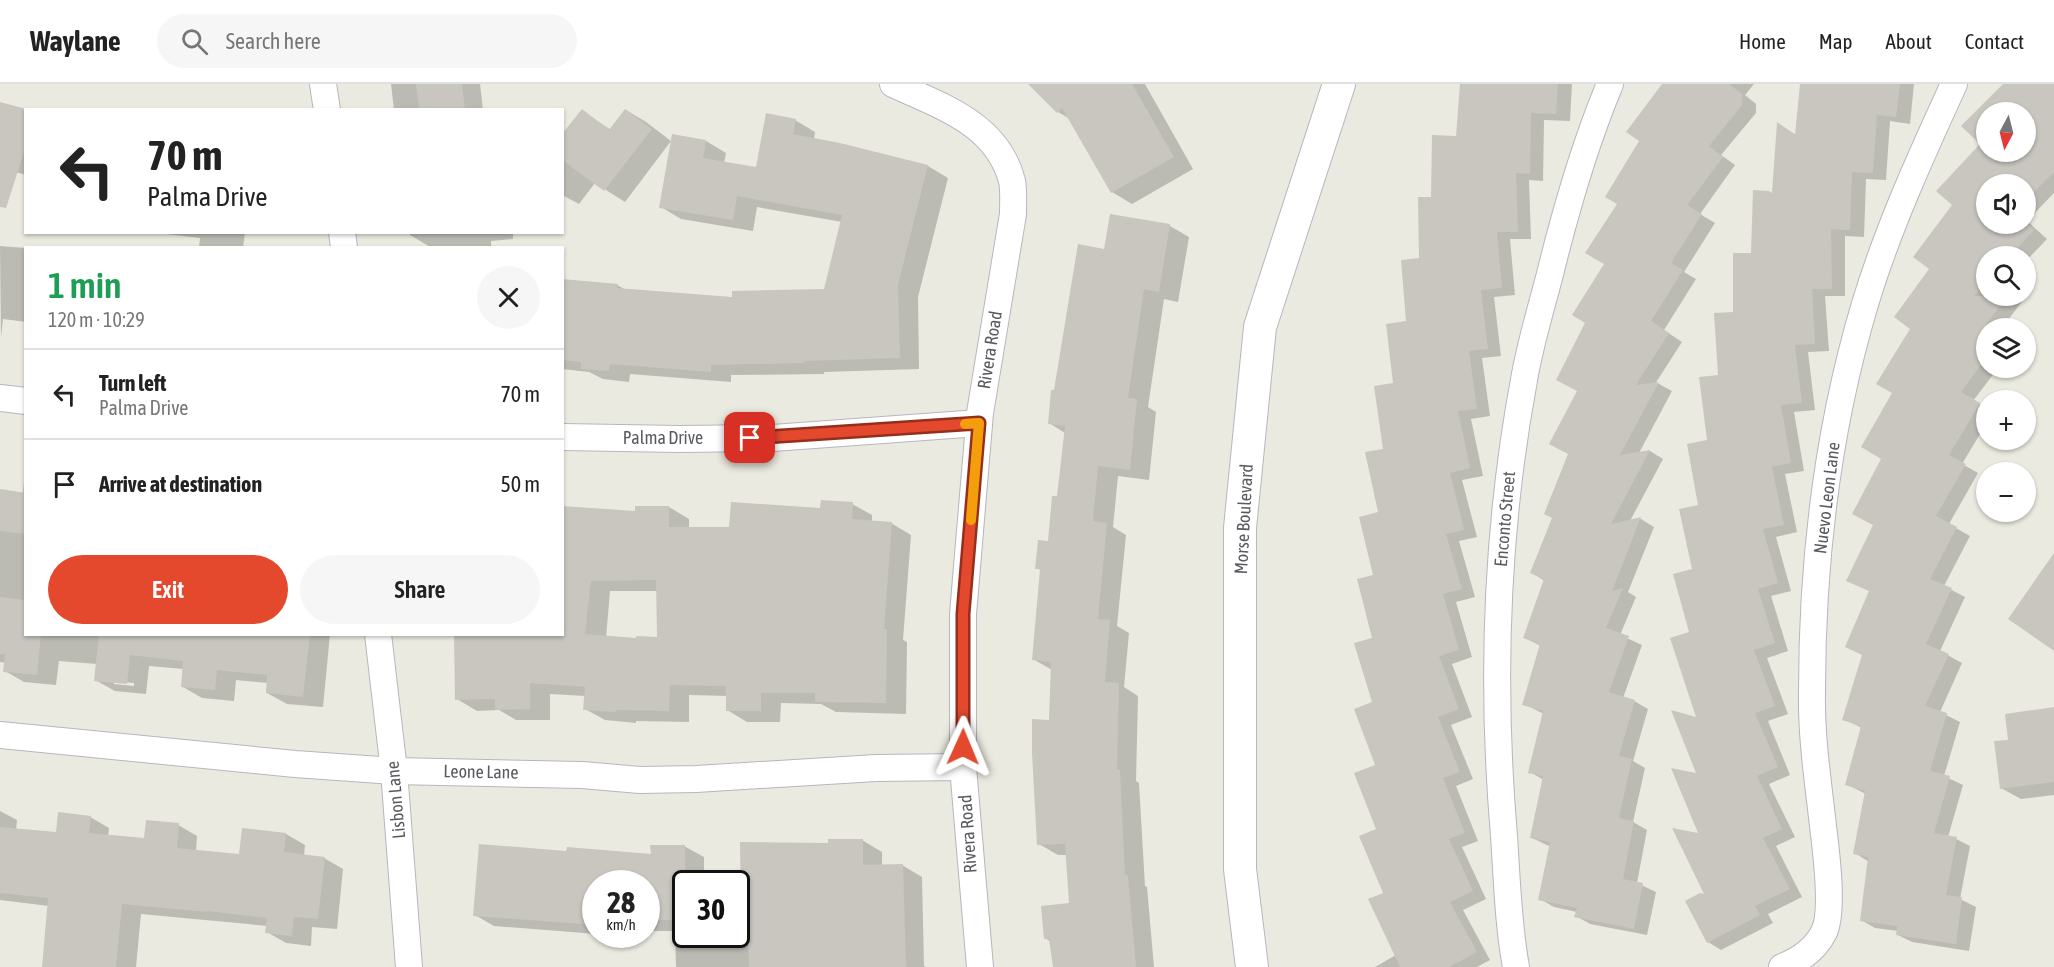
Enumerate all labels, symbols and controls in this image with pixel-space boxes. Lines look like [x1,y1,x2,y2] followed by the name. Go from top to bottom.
[157,14,577,68] search box
[30,25,121,57] text: Waylane
[178,25,211,58] icon: search
[226,28,321,54] text: Search here
[1739,29,1786,53] text: Home
[1819,29,1853,53] text: Map
[1886,29,1932,53] text: About
[1965,29,2024,53] text: Contact
[1976,102,2036,162] north arrow
[1976,102,2036,522] map controls
[147,131,222,179] text: 70 m
[48,132,126,210] icon: left
[1976,174,2036,234] button: sound
[147,181,268,212] text: Palma Drive
[1976,246,2036,306] button: search
[48,264,122,306] text: 1 min
[477,266,540,329] button: close
[48,308,145,331] text: 120 m · 10:29
[973,309,1006,390] street label: Rivera Road
[1976,318,2036,378] button: layers
[99,370,166,396] text: Turn left
[48,378,81,411] icon: left
[500,381,540,407] text: 70 m
[1976,390,2036,450] button: +
[99,396,188,419] text: Palma Drive
[724,412,775,463] pin
[733,421,766,454] icon: arrive
[623,427,703,448] street label: Palma Drive
[1809,441,1844,555] street label: Nuevo Leon Lane
[1976,462,2036,522] button: −
[1230,463,1257,575] street label: Morse Boulevard
[48,468,81,501] icon: arrive
[1490,470,1519,568] street label: Enconto Street
[99,471,262,497] text: Arrive at destination
[500,471,540,497] text: 50 m
[48,555,288,624] button: Exit
[300,555,540,624] button: Share
[931,715,995,779] position arrow
[382,760,409,840] street label: Lisbon Lane
[443,760,519,783] street label: Leone Lane
[954,794,981,874] street label: Rivera Road
[672,870,750,948] speed limit sign: 30
[607,885,635,919] text: 28
[606,916,636,933] text: km/h

